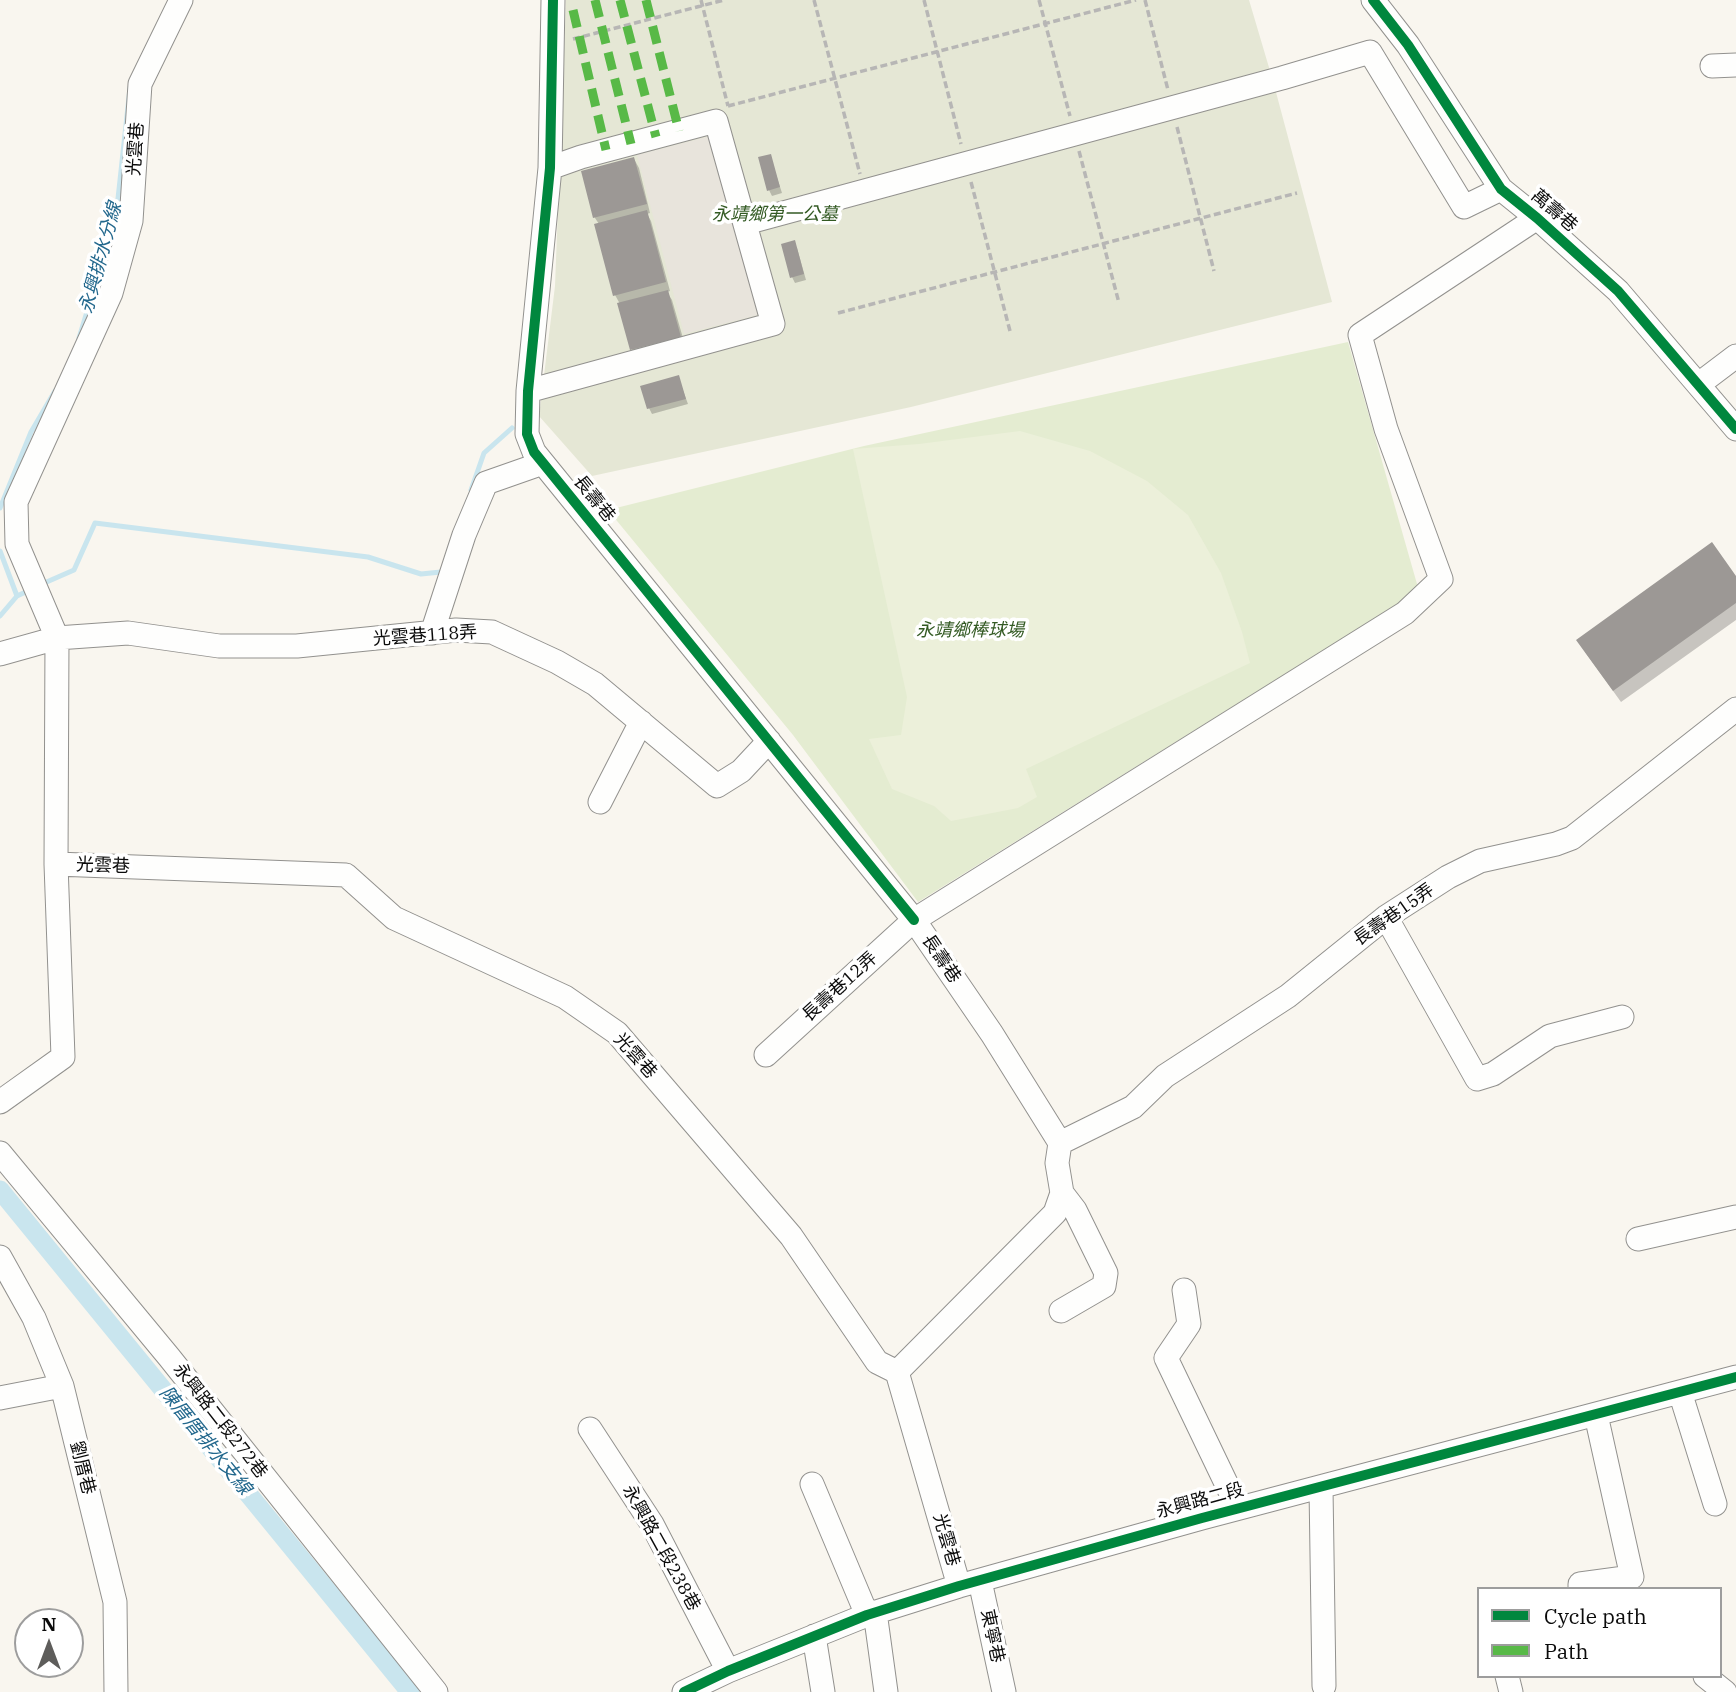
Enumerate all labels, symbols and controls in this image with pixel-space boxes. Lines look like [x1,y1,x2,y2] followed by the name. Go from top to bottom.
[123,121,149,177] street label: 光雲巷
[1527,185,1581,237] street label: 萬壽巷
[75,200,127,316] water label: 永興排水分線
[712,204,838,226] park label: 永靖鄉第一公墓
[569,471,619,527] street label: 長壽巷
[916,620,1024,642] park label: 永靖鄉棒球場
[372,622,478,650] street label: 光雲巷118弄
[76,854,130,878] street label: 光雲巷
[1349,879,1439,951] street label: 長壽巷15弄
[917,931,965,987] street label: 長壽巷
[798,948,882,1026] street label: 長壽巷12弄
[609,1029,661,1083] street label: 光雲巷
[168,1359,272,1483] street label: 永興路二段272巷
[154,1382,256,1500] water label: 陳厝厝排水支線
[65,1439,99,1497] street label: 劉厝巷
[1154,1479,1246,1523] street label: 永興路二段
[618,1481,704,1615] street label: 永興路二段238巷
[928,1511,964,1569] street label: 光雲巷
[1477,1587,1722,1678] legend
[1544,1602,1647,1630] text: Cycle path
[976,1607,1008,1665] street label: 東寧巷
[14,1608,84,1678] north arrow
[41,1612,57,1636] text: N
[1544,1637,1589,1665] text: Path

